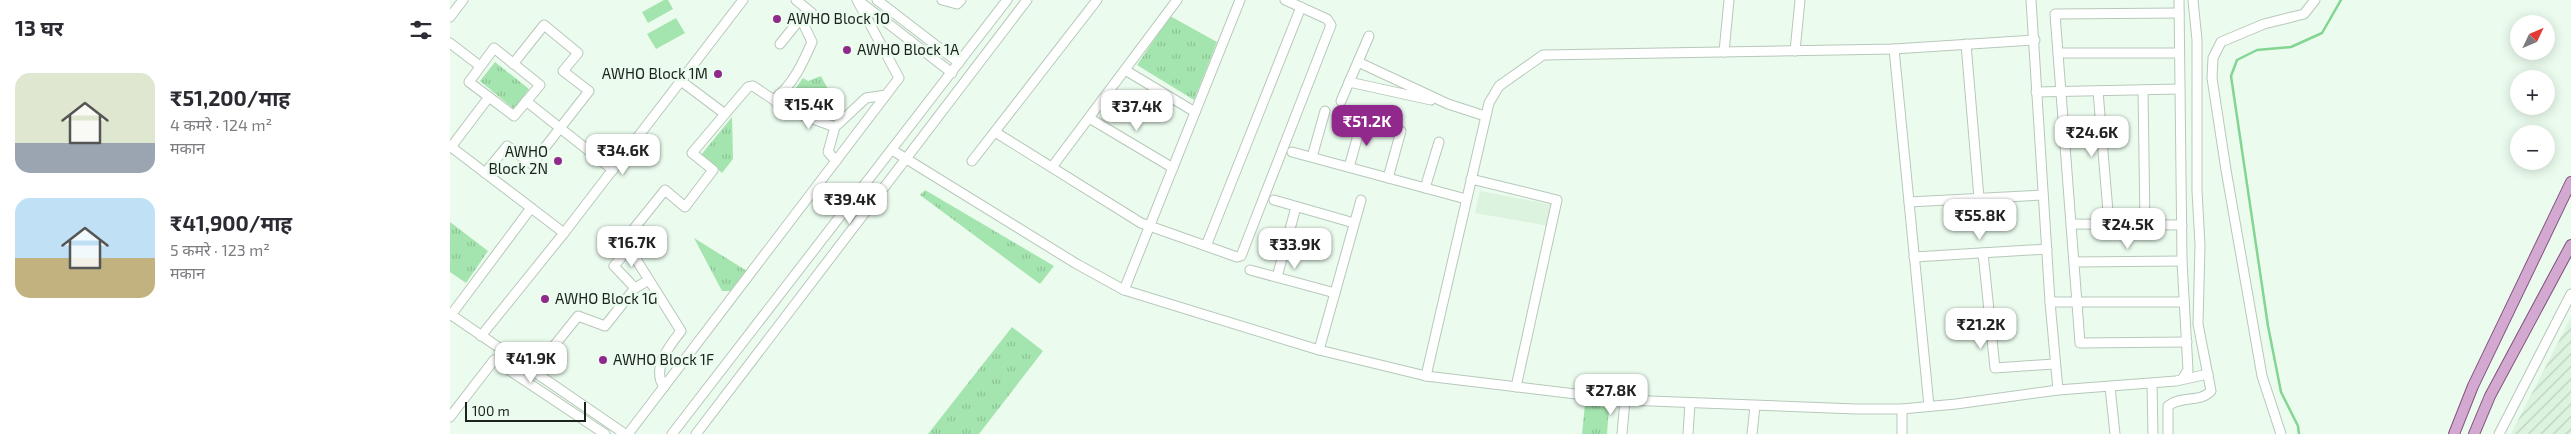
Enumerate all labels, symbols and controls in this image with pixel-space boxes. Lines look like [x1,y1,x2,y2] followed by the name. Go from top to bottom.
[787,9,890,27] place label: AWHO Block 1O
[771,13,783,25] marker: AWHO Block 1O
[15,15,63,40] text: 13 घर
[2510,15,2555,60] north arrow
[2510,15,2555,170] map controls
[407,16,435,44] icon: filters
[857,40,960,58] place label: AWHO Block 1A
[841,44,853,56] marker: AWHO Block 1A
[602,64,708,82] place label: AWHO Block 1M
[712,68,724,80] marker: AWHO Block 1M
[2510,70,2555,115] button: +
[170,85,290,110] text: ₹51,200/माह
[768,88,850,130] pin: ₹15.4K
[1096,90,1178,132] pin: ₹37.4K
[55,93,115,153] icon: home
[784,94,834,113] text: ₹15.4K
[1112,96,1162,115] text: ₹37.4K
[1326,104,1408,147] pin: ₹51.2K
[1343,111,1391,130] text: ₹51.2K
[170,115,272,134] text: 4 कमरे · 124 m²
[2051,116,2133,158] pin: ₹24.6K
[2066,122,2118,141] text: ₹24.6K
[2510,125,2555,170] button: −
[582,134,664,176] pin: ₹34.6K
[170,138,205,157] text: मकान
[597,140,649,159] text: ₹34.6K
[489,142,548,177] place label: AWHO Block 2N
[552,155,564,167] marker: AWHO Block 2N
[809,182,891,225] pin: ₹39.4K
[824,189,876,208] text: ₹39.4K
[1939,198,2021,241] pin: ₹55.8K
[1954,205,2006,224] text: ₹55.8K
[2087,208,2169,250] pin: ₹24.5K
[170,210,292,235] text: ₹41,900/माह
[2102,214,2154,233] text: ₹24.5K
[55,218,115,278] icon: home
[591,226,673,268] pin: ₹16.7K
[1254,228,1336,270] pin: ₹33.9K
[608,232,656,251] text: ₹16.7K
[1269,234,1321,253] text: ₹33.9K
[170,240,270,259] text: 5 कमरे · 123 m²
[170,263,205,282] text: मकान
[555,289,657,307] place label: AWHO Block 1G
[539,293,551,305] marker: AWHO Block 1G
[1940,308,2022,350] pin: ₹21.2K
[1956,314,2006,333] text: ₹21.2K
[490,342,572,384] pin: ₹41.9K
[506,348,556,367] text: ₹41.9K
[613,350,714,368] place label: AWHO Block 1F
[597,354,609,366] marker: AWHO Block 1F
[1570,374,1652,416] pin: ₹27.8K
[1586,380,1636,399] text: ₹27.8K
[465,399,586,422] scale bar
[472,402,510,419] text: 100 m

